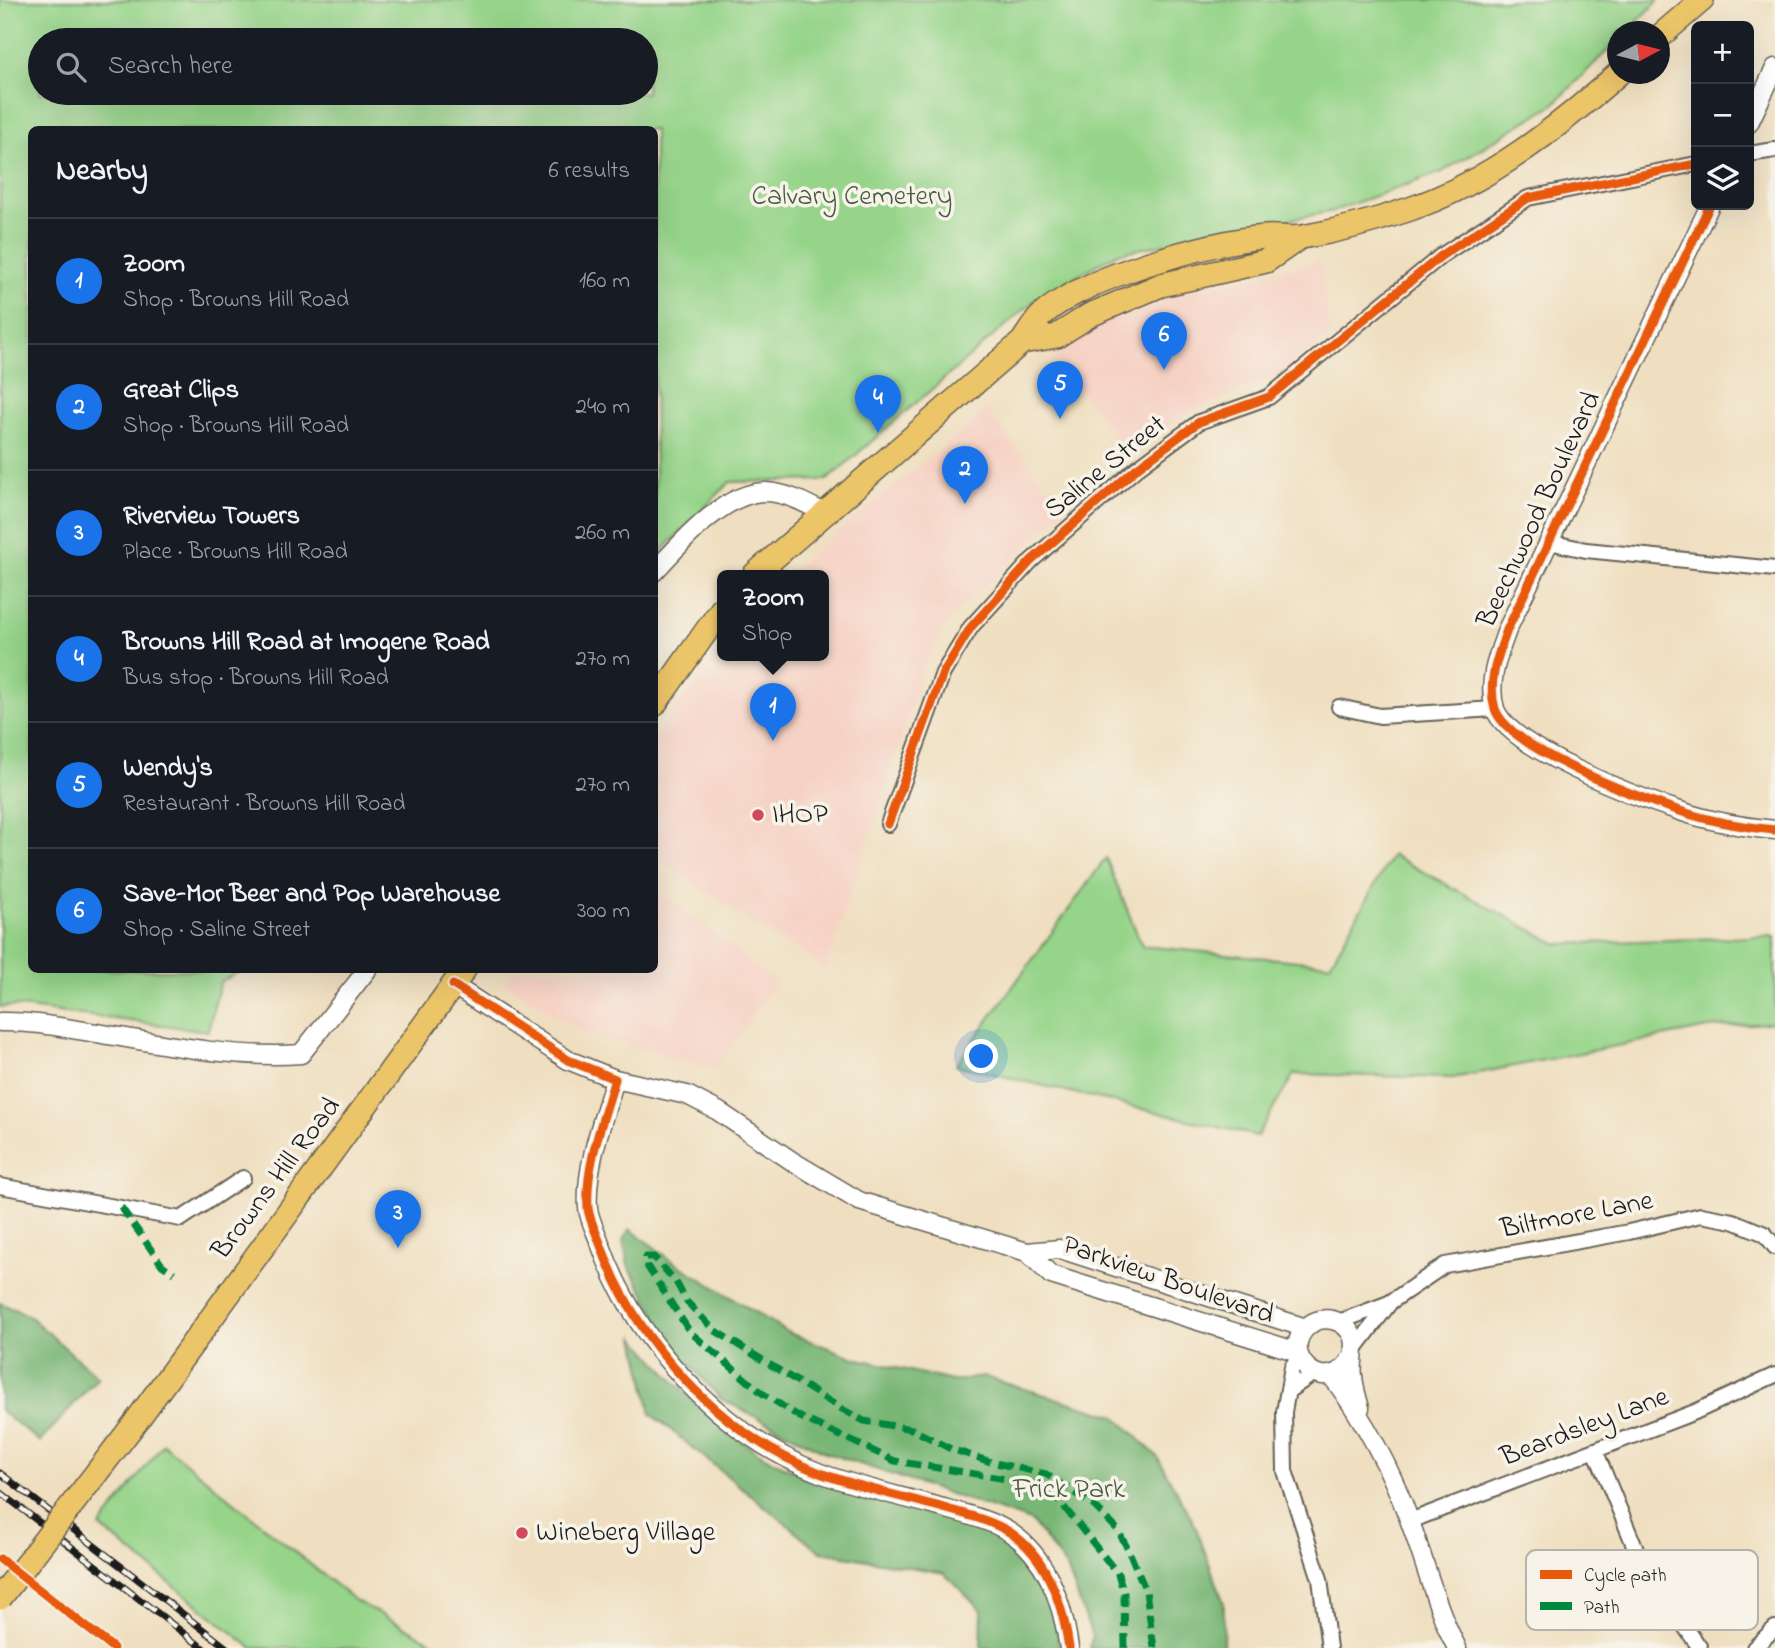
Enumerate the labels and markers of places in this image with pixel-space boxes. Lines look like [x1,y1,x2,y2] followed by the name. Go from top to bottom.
[1141,312,1187,370] pin: 6
[1037,361,1083,419] pin: 5
[855,375,901,433] pin: 4
[942,446,988,504] pin: 2
[750,683,796,741] pin: 1
[772,795,828,836] place label: IHOP
[750,807,766,823] marker: IHOP
[375,1190,421,1248] pin: 3
[536,1513,716,1554] place label: Wineberg Village
[514,1525,530,1541] marker: Wineberg Village

